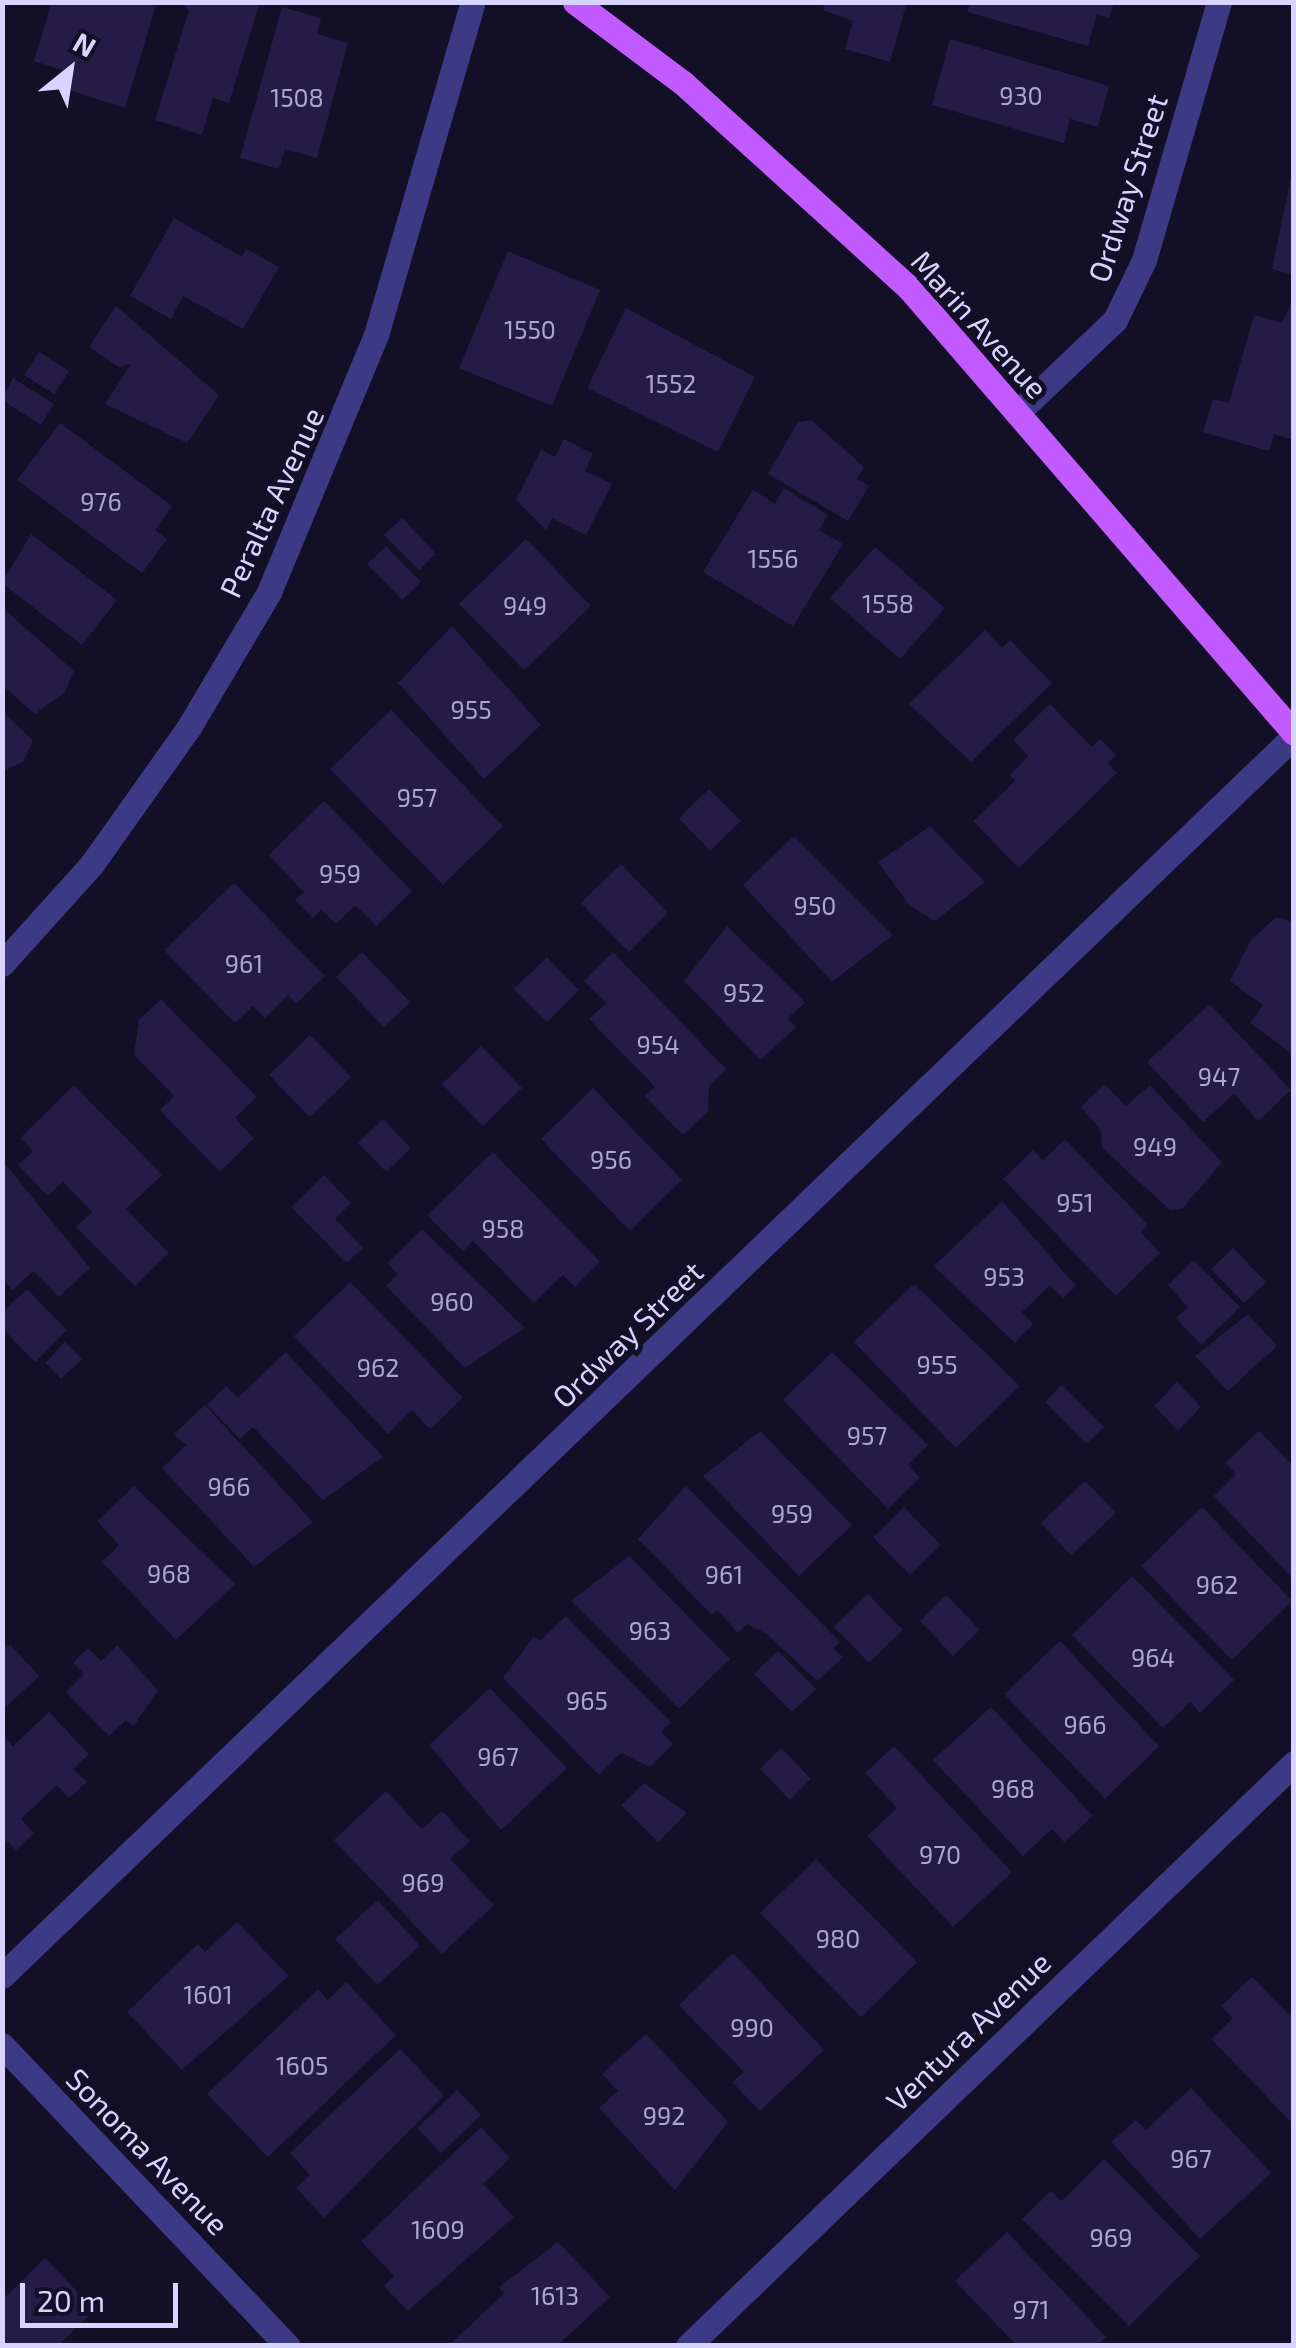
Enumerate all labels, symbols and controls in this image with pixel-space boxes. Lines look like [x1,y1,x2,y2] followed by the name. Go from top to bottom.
[20,20,120,120] north arrow
[68,24,102,64] text: N
[999,80,1043,110] house number: 930
[270,82,324,112] house number: 1508
[1080,89,1174,287] street label: Ordway Street
[904,243,1056,405] street label: Marin Avenue
[504,314,556,344] house number: 1550
[646,368,696,398] house number: 1552
[211,401,331,603] street label: Peralta Avenue
[80,486,122,516] house number: 976
[747,543,799,573] house number: 1556
[862,588,914,618] house number: 1558
[503,590,547,620] house number: 949
[450,694,492,724] house number: 955
[397,782,437,812] house number: 957
[319,858,361,888] house number: 959
[794,890,836,920] house number: 950
[225,948,263,978] house number: 961
[723,977,765,1007] house number: 952
[636,1029,680,1059] house number: 954
[1198,1061,1240,1091] house number: 947
[1133,1131,1177,1161] house number: 949
[590,1144,632,1174] house number: 956
[1056,1187,1094,1217] house number: 951
[482,1213,524,1243] house number: 958
[544,1253,710,1415] street label: Ordway Street
[983,1261,1025,1291] house number: 953
[430,1286,474,1316] house number: 960
[916,1349,958,1379] house number: 955
[357,1352,399,1382] house number: 962
[847,1420,887,1450] house number: 957
[208,1471,250,1501] house number: 966
[771,1498,813,1528] house number: 959
[147,1558,191,1588] house number: 968
[705,1559,743,1589] house number: 961
[1196,1569,1238,1599] house number: 962
[629,1615,671,1645] house number: 963
[1131,1642,1175,1672] house number: 964
[566,1685,608,1715] house number: 965
[1064,1709,1106,1739] house number: 966
[477,1741,519,1771] house number: 967
[991,1773,1035,1803] house number: 968
[919,1839,961,1869] house number: 970
[402,1867,444,1897] house number: 969
[816,1923,860,1953] house number: 980
[878,1943,1058,2119] street label: Ventura Avenue
[183,1979,233,2009] house number: 1601
[730,2012,774,2042] house number: 990
[276,2050,328,2080] house number: 1605
[59,2060,237,2242] street label: Sonoma Avenue
[643,2100,685,2130] house number: 992
[1170,2143,1212,2173] house number: 967
[411,2214,465,2244] house number: 1609
[1090,2222,1132,2252] house number: 969
[25,2263,182,2325] scale bar
[531,2280,579,2310] house number: 1613
[37,2282,105,2318] text: 20 m
[1012,2294,1050,2324] house number: 971

